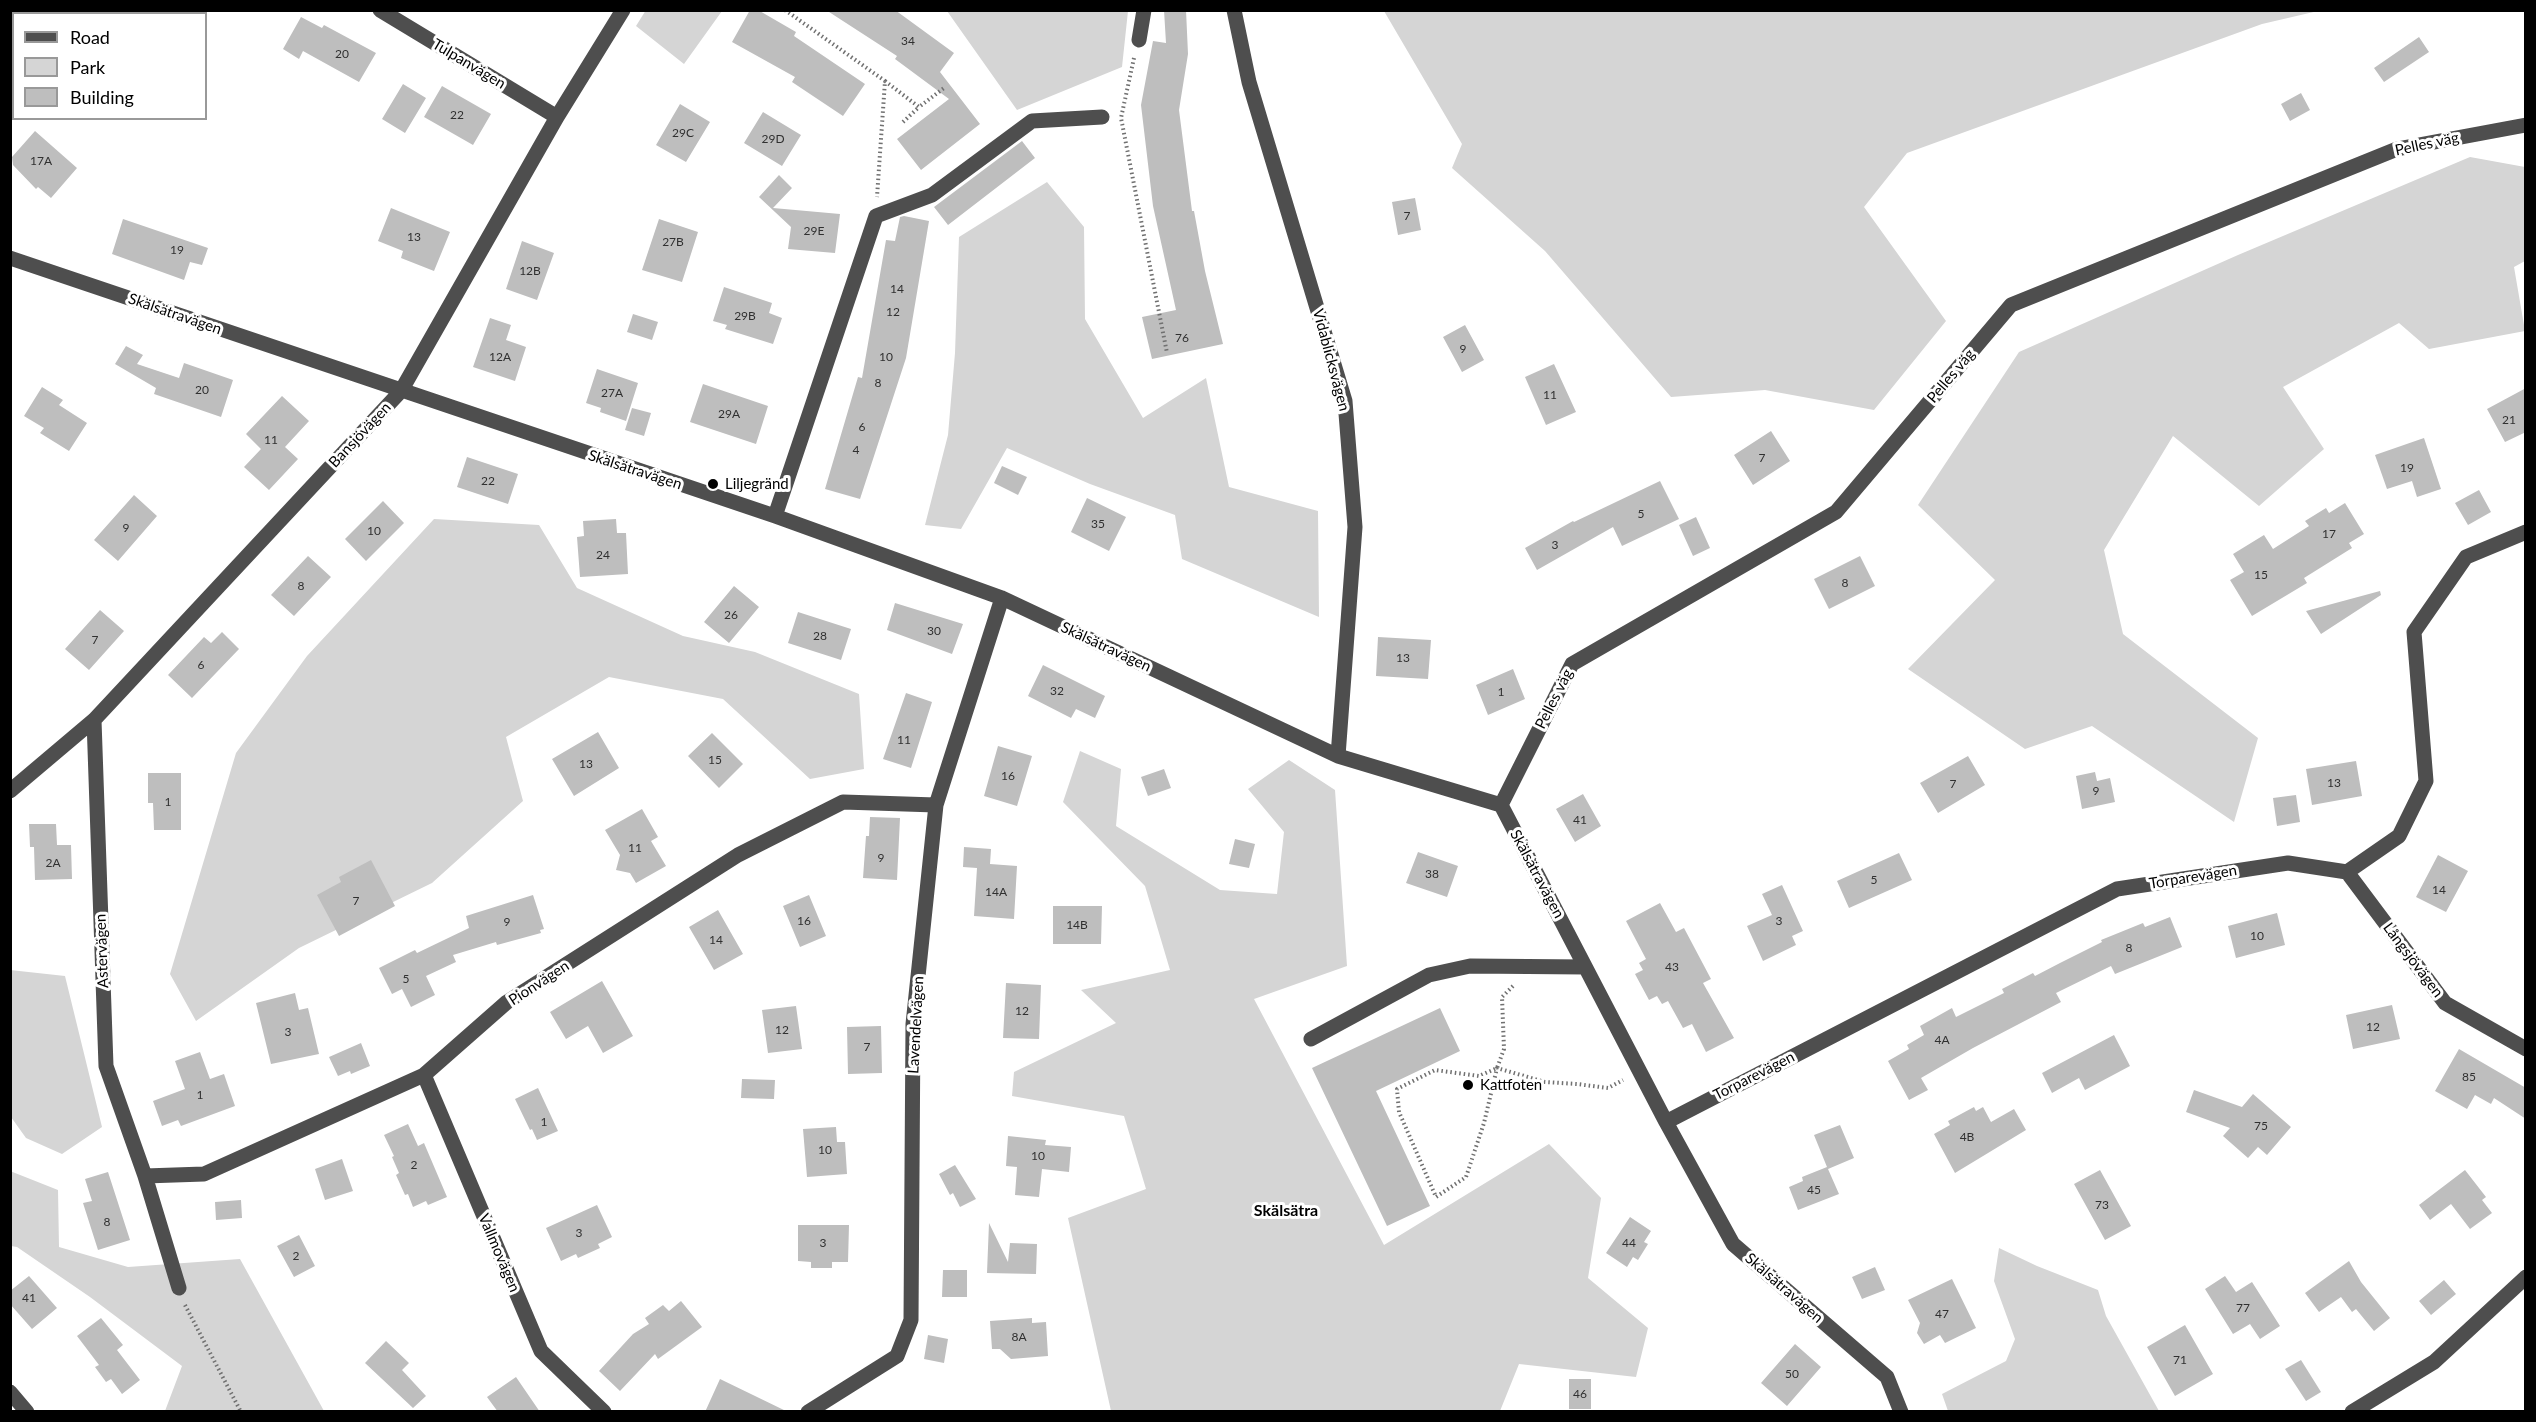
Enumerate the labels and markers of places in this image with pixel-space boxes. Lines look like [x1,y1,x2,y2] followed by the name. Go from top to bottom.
[725,475,789,493] place label: Liljegränd
[706,477,720,491] marker: Liljegränd
[1480,1076,1542,1094] place label: Kattfoten
[1461,1078,1475,1092] marker: Kattfoten

